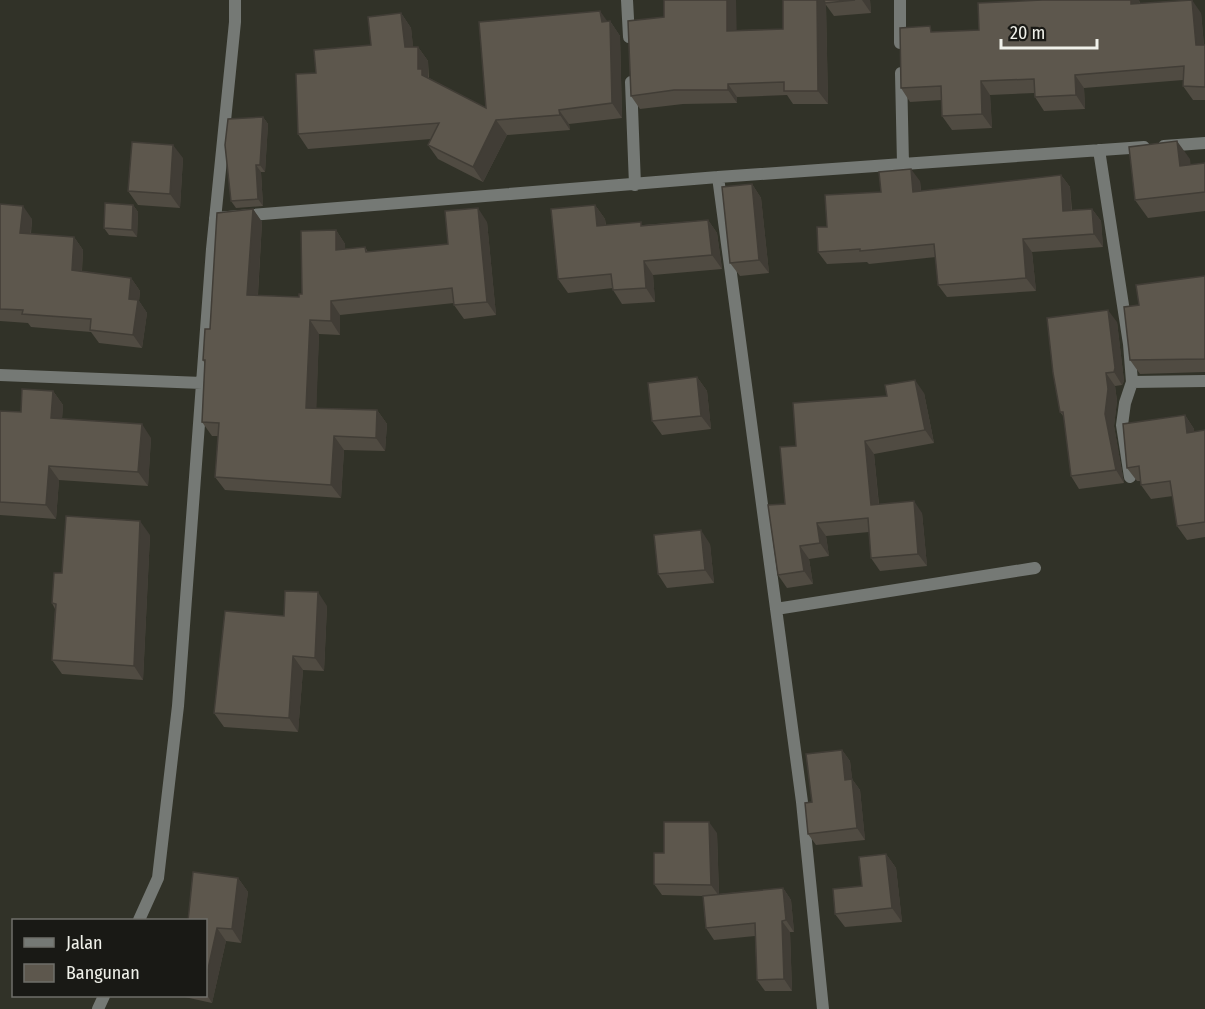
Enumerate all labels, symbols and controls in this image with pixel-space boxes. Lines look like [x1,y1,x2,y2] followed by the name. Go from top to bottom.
[1001,12,1097,50] scale bar
[1010,22,1045,44] text: 20 m
[12,919,207,997] legend
[66,932,103,954] text: Jalan
[66,962,140,984] text: Bangunan

